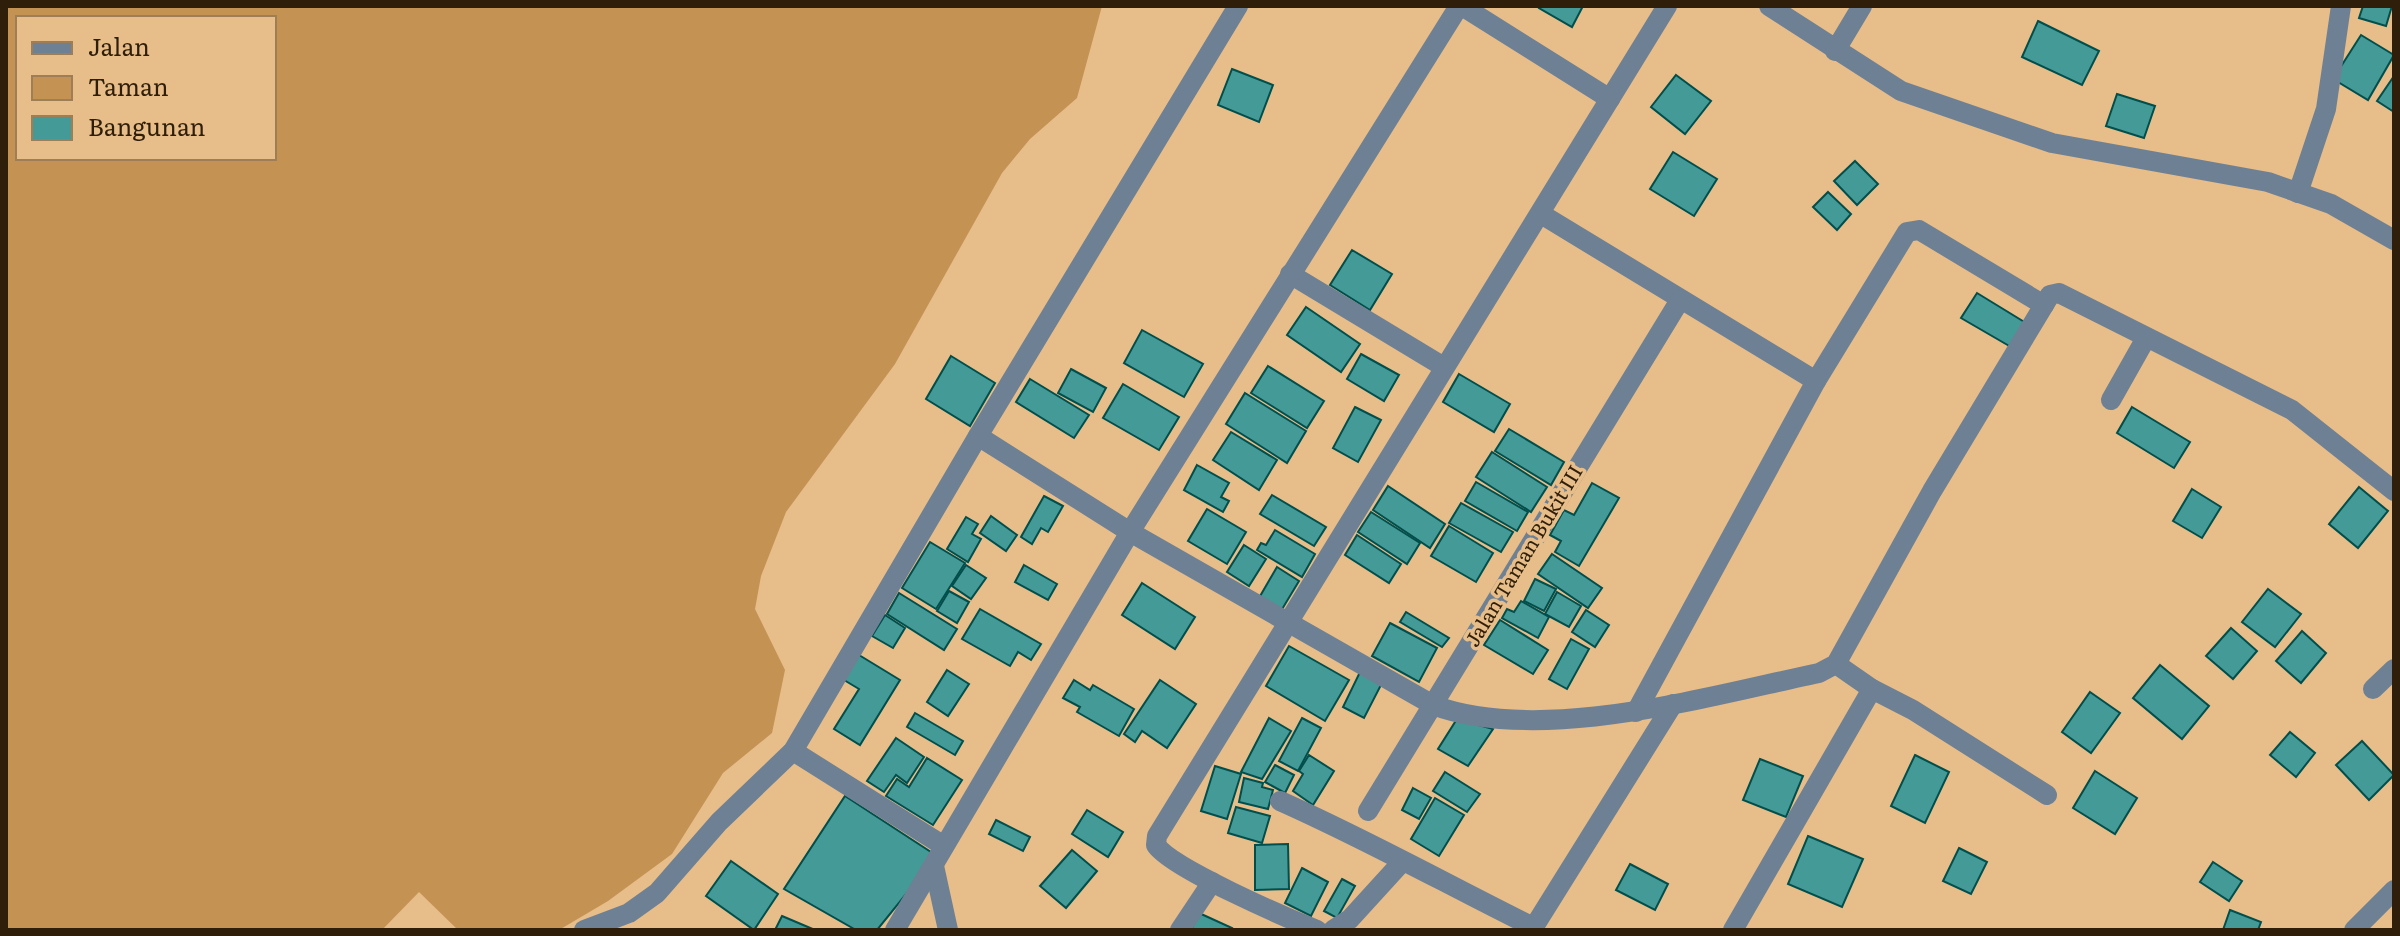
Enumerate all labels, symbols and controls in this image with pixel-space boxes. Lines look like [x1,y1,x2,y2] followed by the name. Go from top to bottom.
[16,16,276,160] legend
[88,28,150,63] text: Jalan
[88,68,169,103] text: Taman
[88,108,206,143] text: Bangunan
[1456,458,1589,652] street label: Jalan Taman Bukit III

